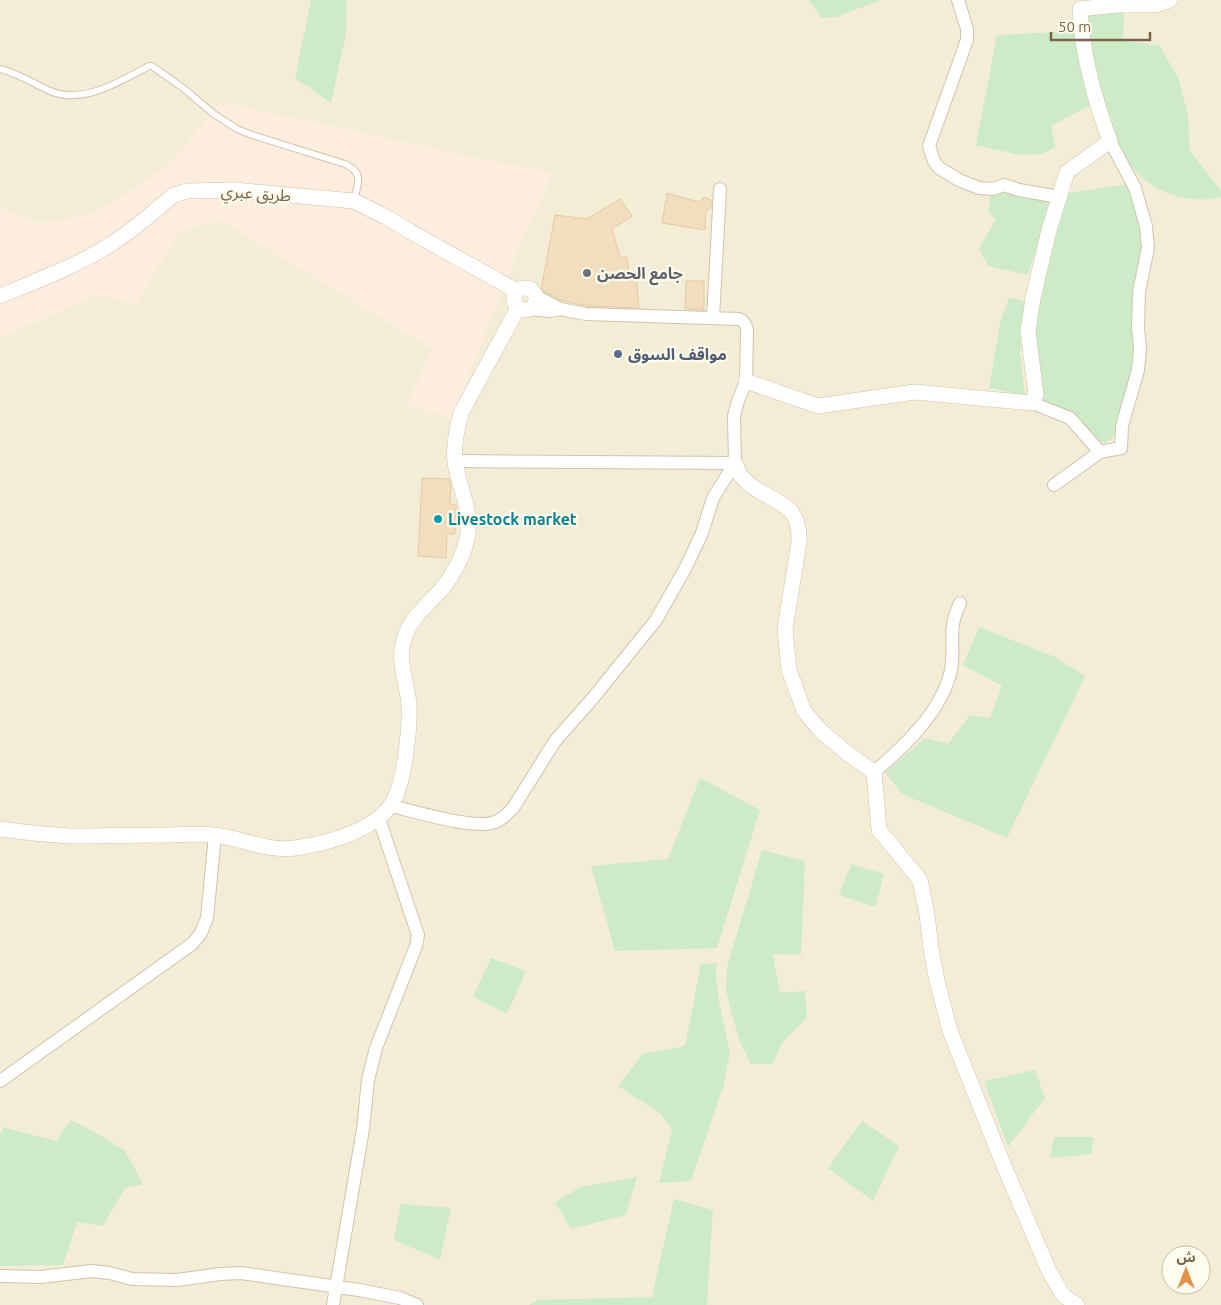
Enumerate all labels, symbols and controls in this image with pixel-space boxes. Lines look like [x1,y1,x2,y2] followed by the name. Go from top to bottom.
[1051,10,1150,42] scale bar
[1058,18,1091,35] text: 50 m
[220,182,292,208] street label: طريق عبري
[597,264,683,286] place label: جامع الحصن
[581,267,593,279] marker: جامع الحصن
[628,345,727,364] place label: مواقف السوق
[612,348,624,360] marker: مواقف السوق
[448,510,577,528] place label: Livestock market
[432,513,444,525] marker: Livestock market
[1161,1245,1211,1295] north arrow
[1176,1249,1196,1265] text: ش

